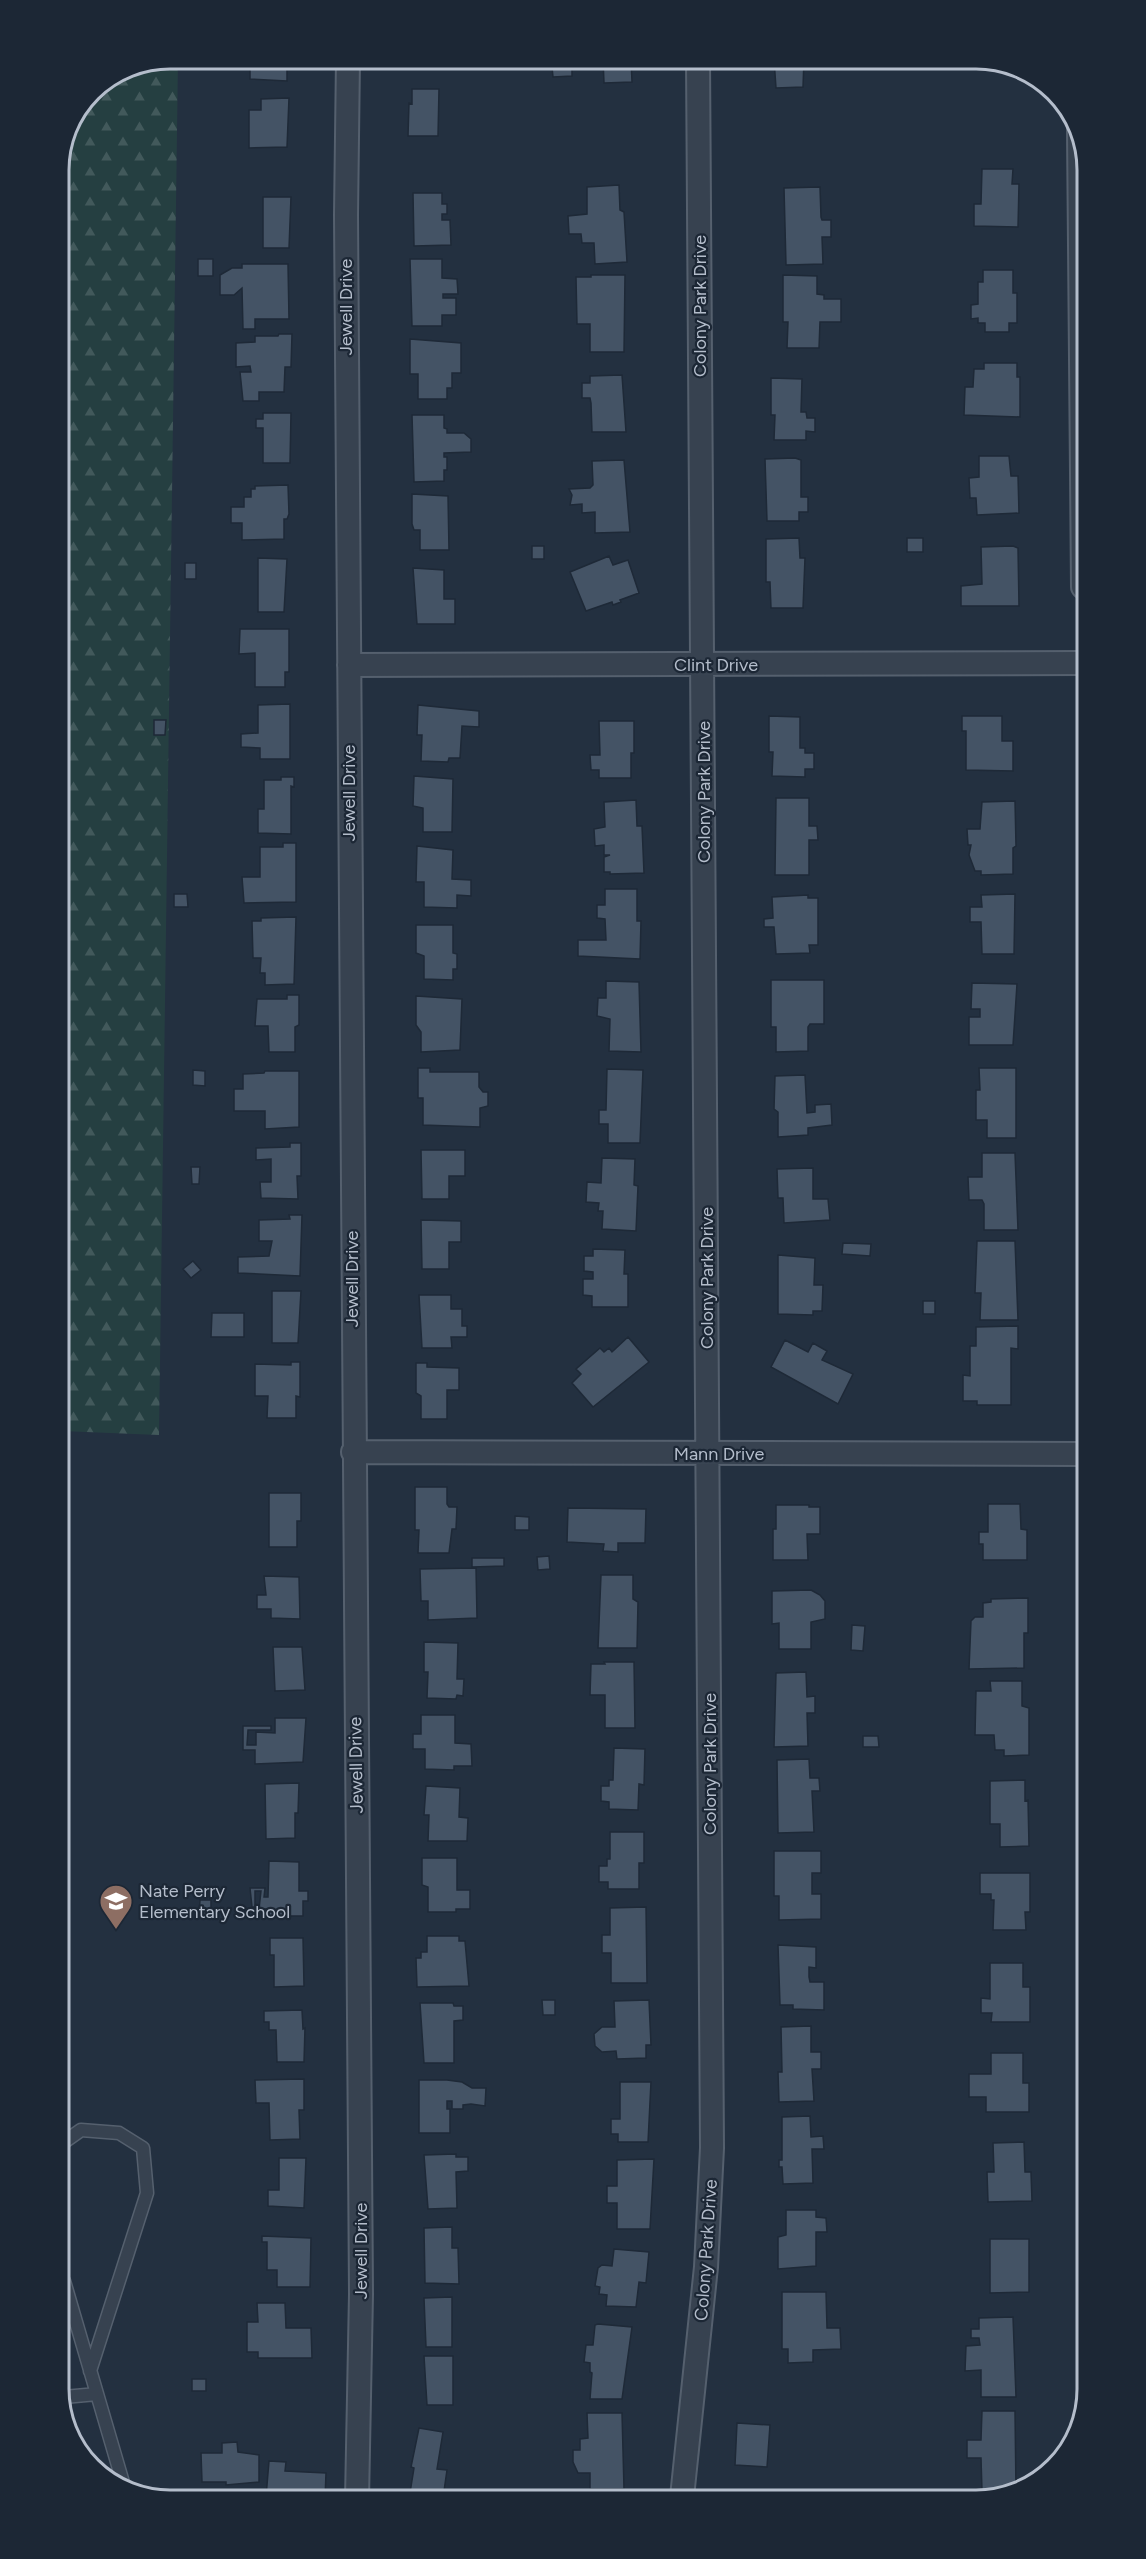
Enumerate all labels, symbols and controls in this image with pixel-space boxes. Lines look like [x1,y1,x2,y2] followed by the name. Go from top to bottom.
[689,235,711,377] street label: Colony Park Drive
[335,259,357,355] street label: Jewell Drive
[674,654,758,676] street label: Clint Drive
[693,721,715,863] street label: Colony Park Drive
[338,745,360,841] street label: Jewell Drive
[696,1207,718,1349] street label: Colony Park Drive
[341,1231,363,1327] street label: Jewell Drive
[674,1443,764,1465] street label: Mann Drive
[699,1693,721,1835] street label: Colony Park Drive
[344,1716,368,1813] street label: Jewell Drive
[139,1880,290,1923] place label: Nate Perry Elementary School
[98,1883,134,1930] school or university icon: Nate Perry Elementary School
[690,2178,722,2322] street label: Colony Park Drive
[350,2203,372,2299] street label: Jewell Drive

